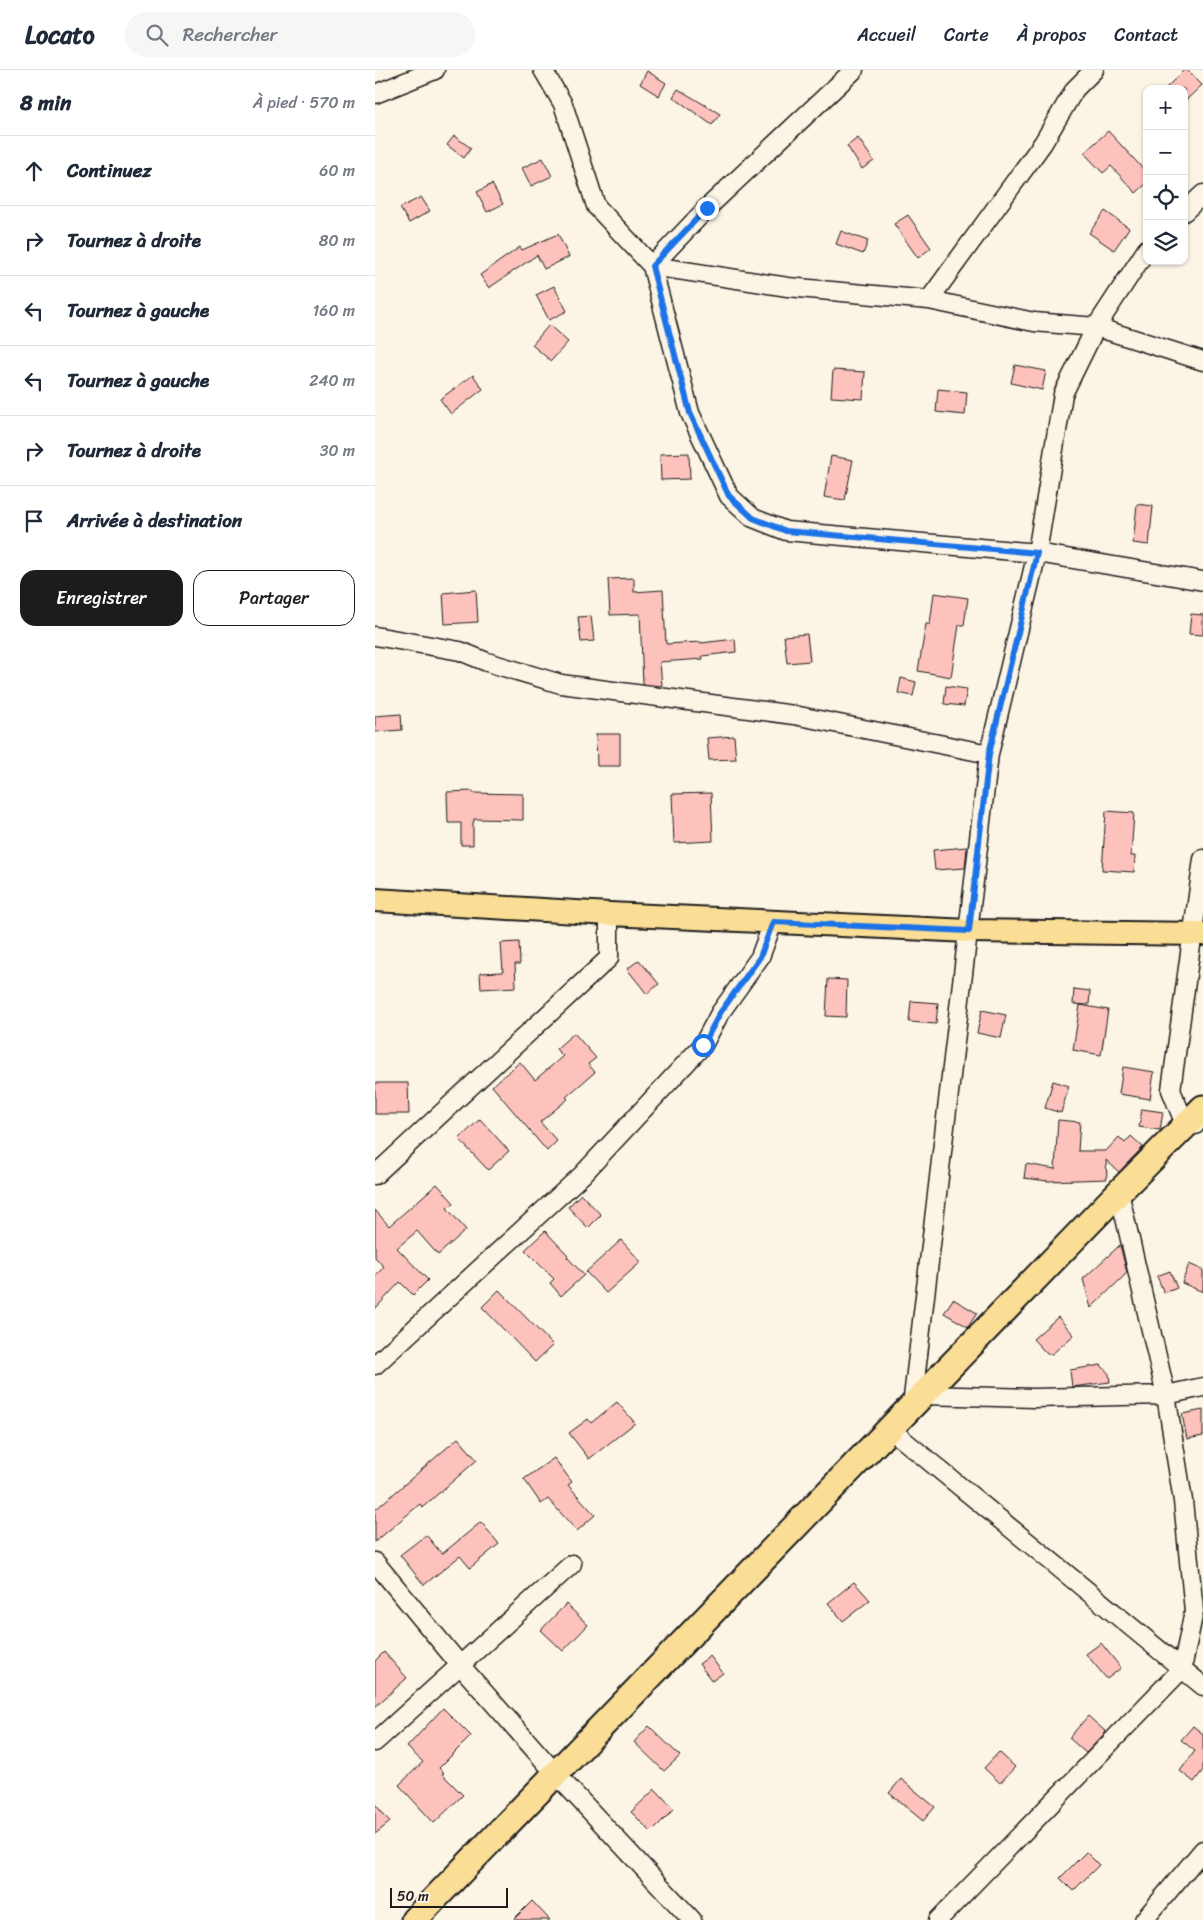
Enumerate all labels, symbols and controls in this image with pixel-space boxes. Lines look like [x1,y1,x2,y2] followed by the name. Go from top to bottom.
[125,12,475,57] search box
[25,14,95,56] text: Locato
[183,18,277,51] text: Rechercher
[857,19,916,51] text: Accueil
[944,19,989,51] text: Carte
[1017,19,1086,51] text: À propos
[1114,19,1178,51] text: Contact
[143,21,171,49] icon: search
[20,84,71,122] text: 8 min
[1143,85,1188,265] map controls
[1143,85,1188,130] button: +
[253,88,355,117] text: À pied · 570 m
[1143,130,1188,175] button: −
[67,154,152,187] text: Continuez
[319,156,355,185] text: 60 m
[20,157,48,185] icon: ahead
[1143,175,1188,220] button: locate
[696,197,719,220] route end
[1143,220,1188,265] button: layers
[67,224,201,257] text: Tournez à droite
[319,226,355,255] text: 80 m
[20,227,48,255] icon: right
[67,294,209,327] text: Tournez à gauche
[312,296,355,325] text: 160 m
[20,297,48,325] icon: left
[67,364,209,397] text: Tournez à gauche
[309,366,355,395] text: 240 m
[20,367,48,395] icon: left
[67,434,201,467] text: Tournez à droite
[320,436,355,465] text: 30 m
[20,437,48,465] icon: right
[67,504,242,537] text: Arrivée à destination
[20,507,48,535] icon: arrive
[20,570,183,626] button: Enregistrer
[193,570,355,626] button: Partager
[692,1034,715,1057] route start
[397,1884,429,1909] text: 50 m
[390,1885,507,1908] scale bar

